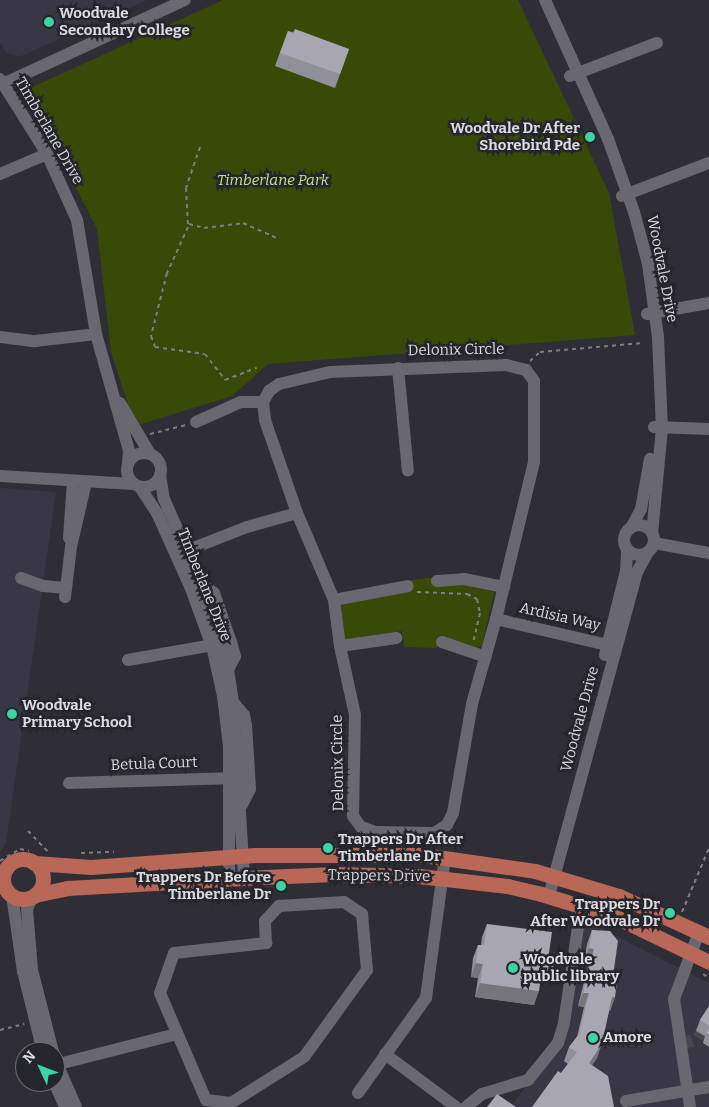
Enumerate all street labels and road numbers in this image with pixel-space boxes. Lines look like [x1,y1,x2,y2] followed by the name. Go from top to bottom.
[11,74,87,188] street label: Timberlane Drive
[643,214,681,324] street label: Woodvale Drive
[407,340,505,360] street label: Delonix Circle
[173,526,235,644] street label: Timberlane Drive
[518,599,602,635] street label: Ardisia Way
[557,664,603,774] street label: Woodvale Drive
[328,714,348,812] street label: Delonix Circle
[110,753,198,775] street label: Betula Court
[328,866,430,886] street label: Trappers Drive

